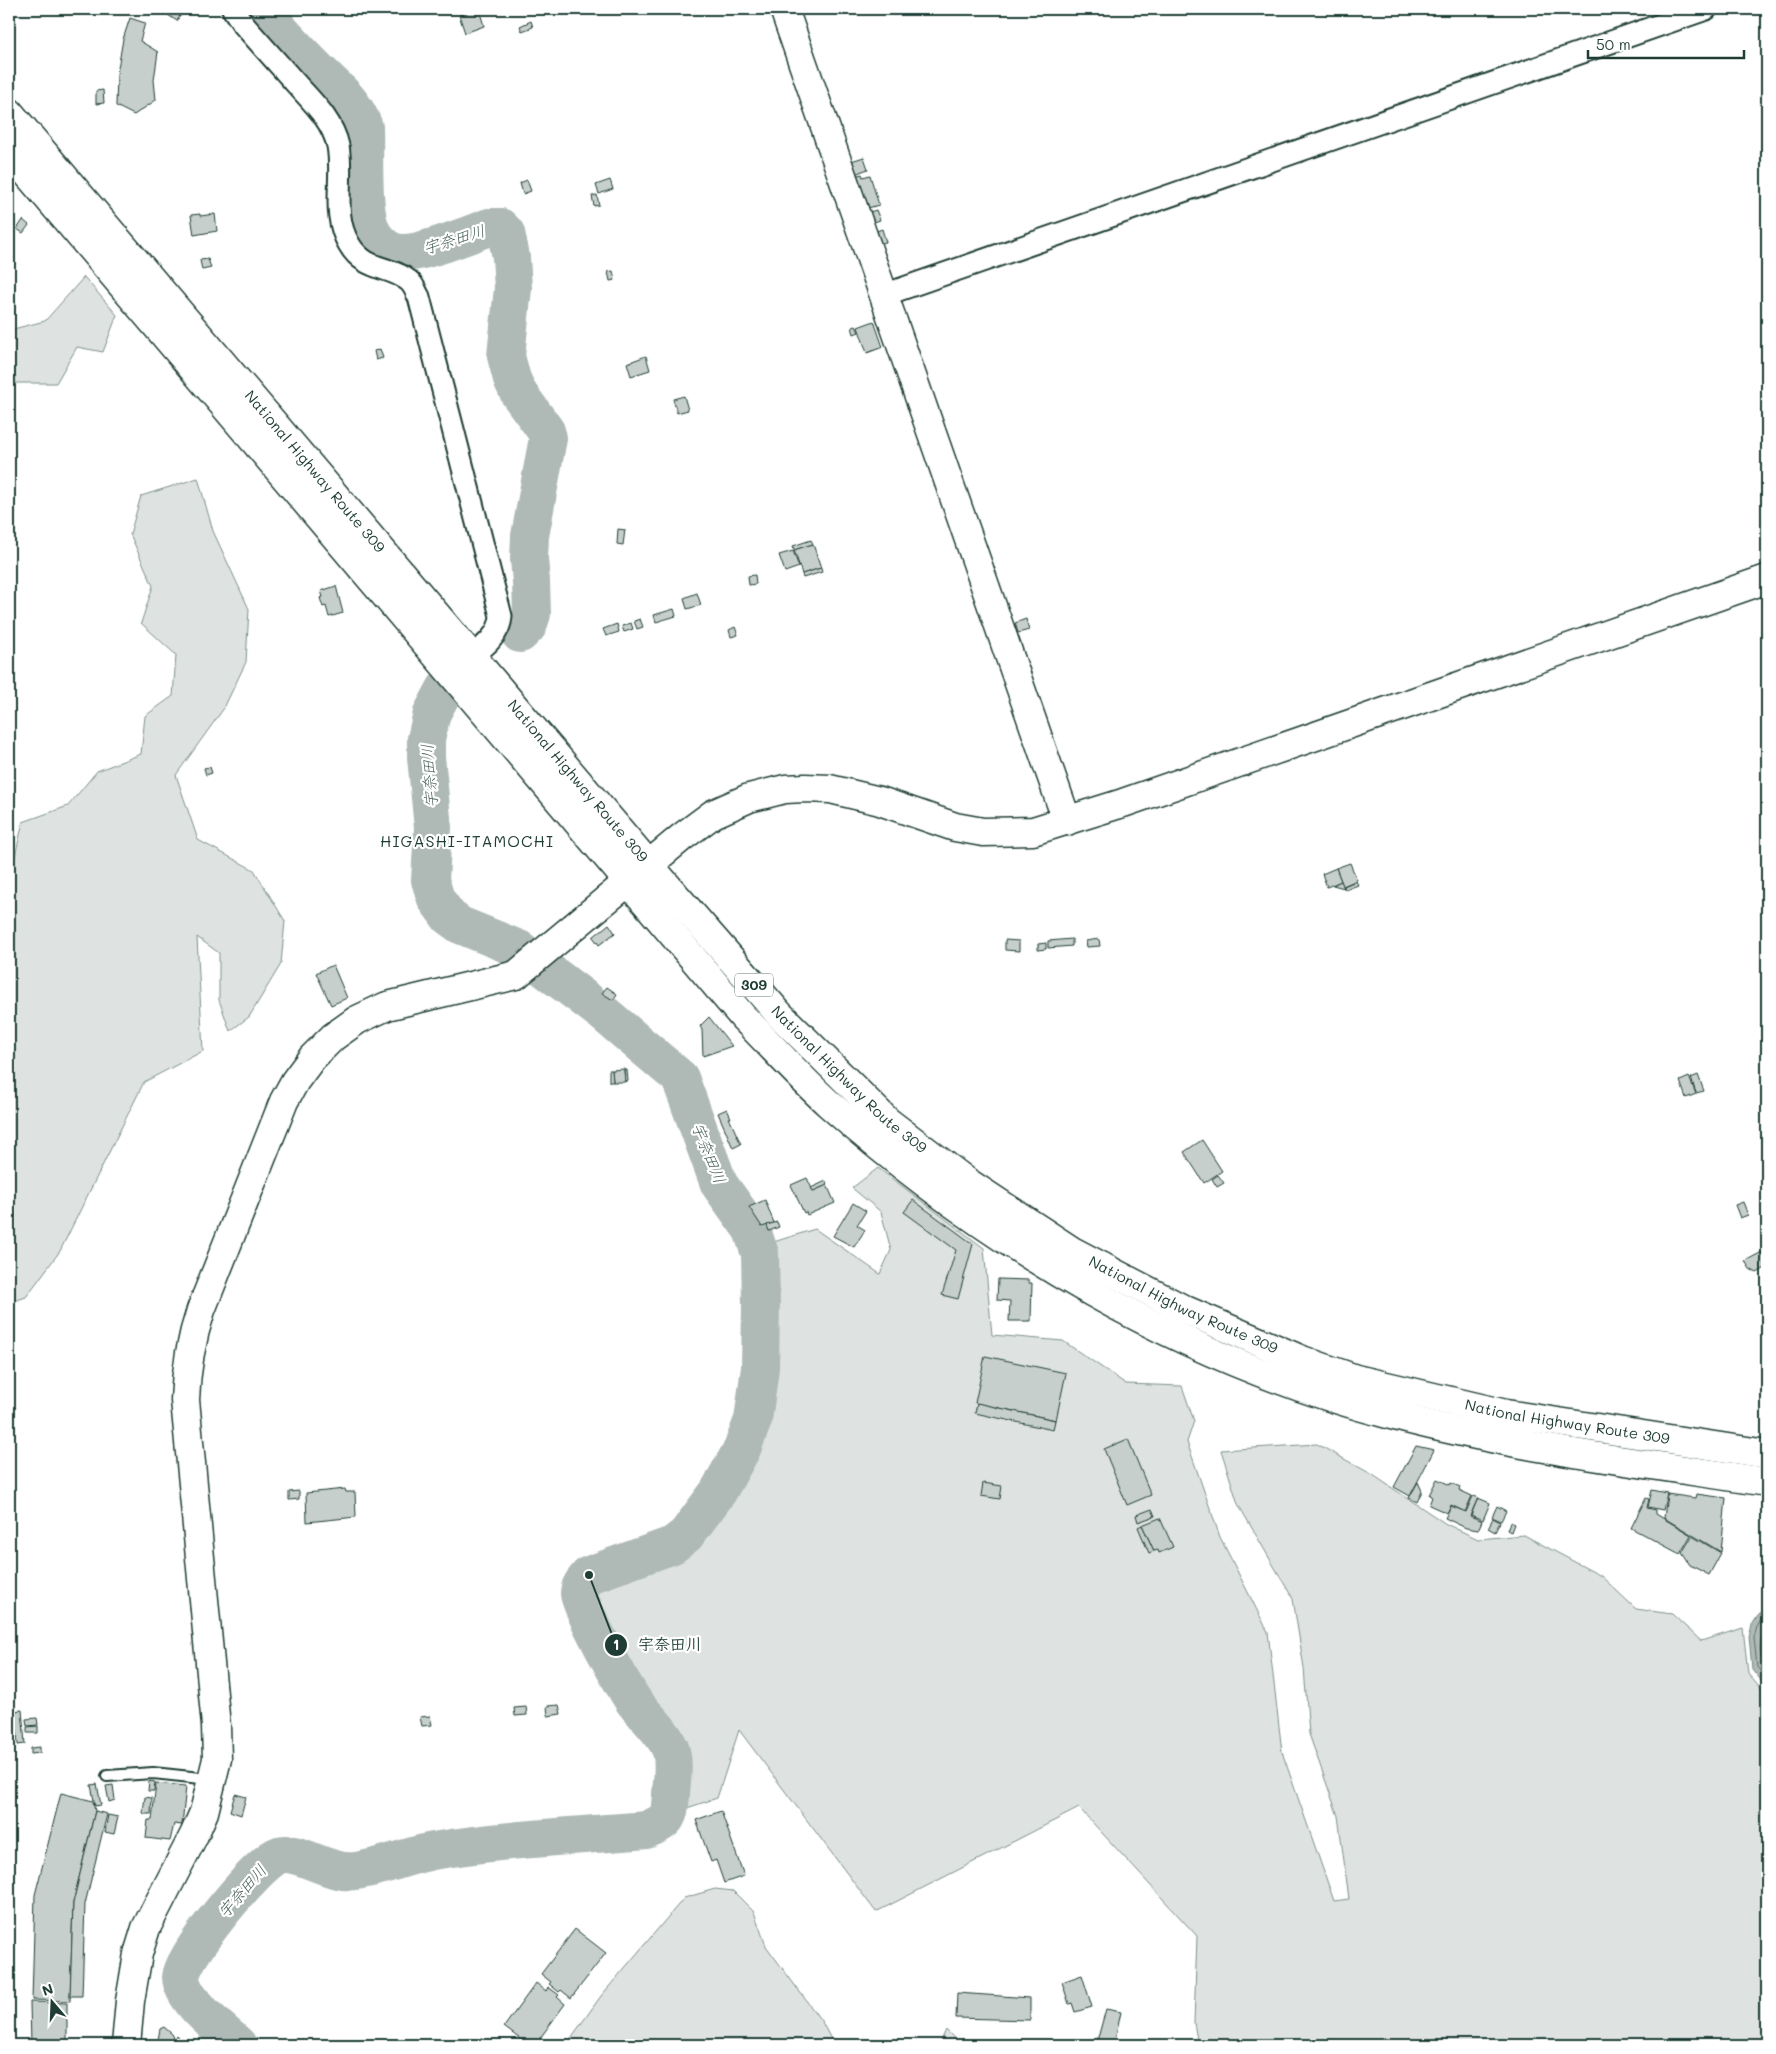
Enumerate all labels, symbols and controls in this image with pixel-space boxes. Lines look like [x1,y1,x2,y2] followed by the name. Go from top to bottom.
[1588,28,1745,60] scale bar
[1596,34,1631,54] text: 50 m
[420,219,488,258] water label: 宇奈田川
[241,386,390,557] street label: National Highway Route 309
[504,695,653,866] street label: National Highway Route 309
[416,743,441,809] water label: 宇奈田川
[380,830,554,851] district label: HIGASHI-ITAMOCHI
[735,974,773,996] road number: 309
[767,1001,932,1157] street label: National Highway Route 309
[688,1119,731,1186] water label: 宇奈田川
[1086,1251,1281,1358] street label: National Highway Route 309
[1463,1394,1671,1448] street label: National Highway Route 309
[603,1629,712,1660] callout: 宇奈田川
[638,1633,702,1654] text: 宇奈田川
[613,1634,619,1654] text: 1
[213,1860,271,1922] water label: 宇奈田川
[28,1976,78,2026] north arrow
[39,1979,56,2000] text: N

